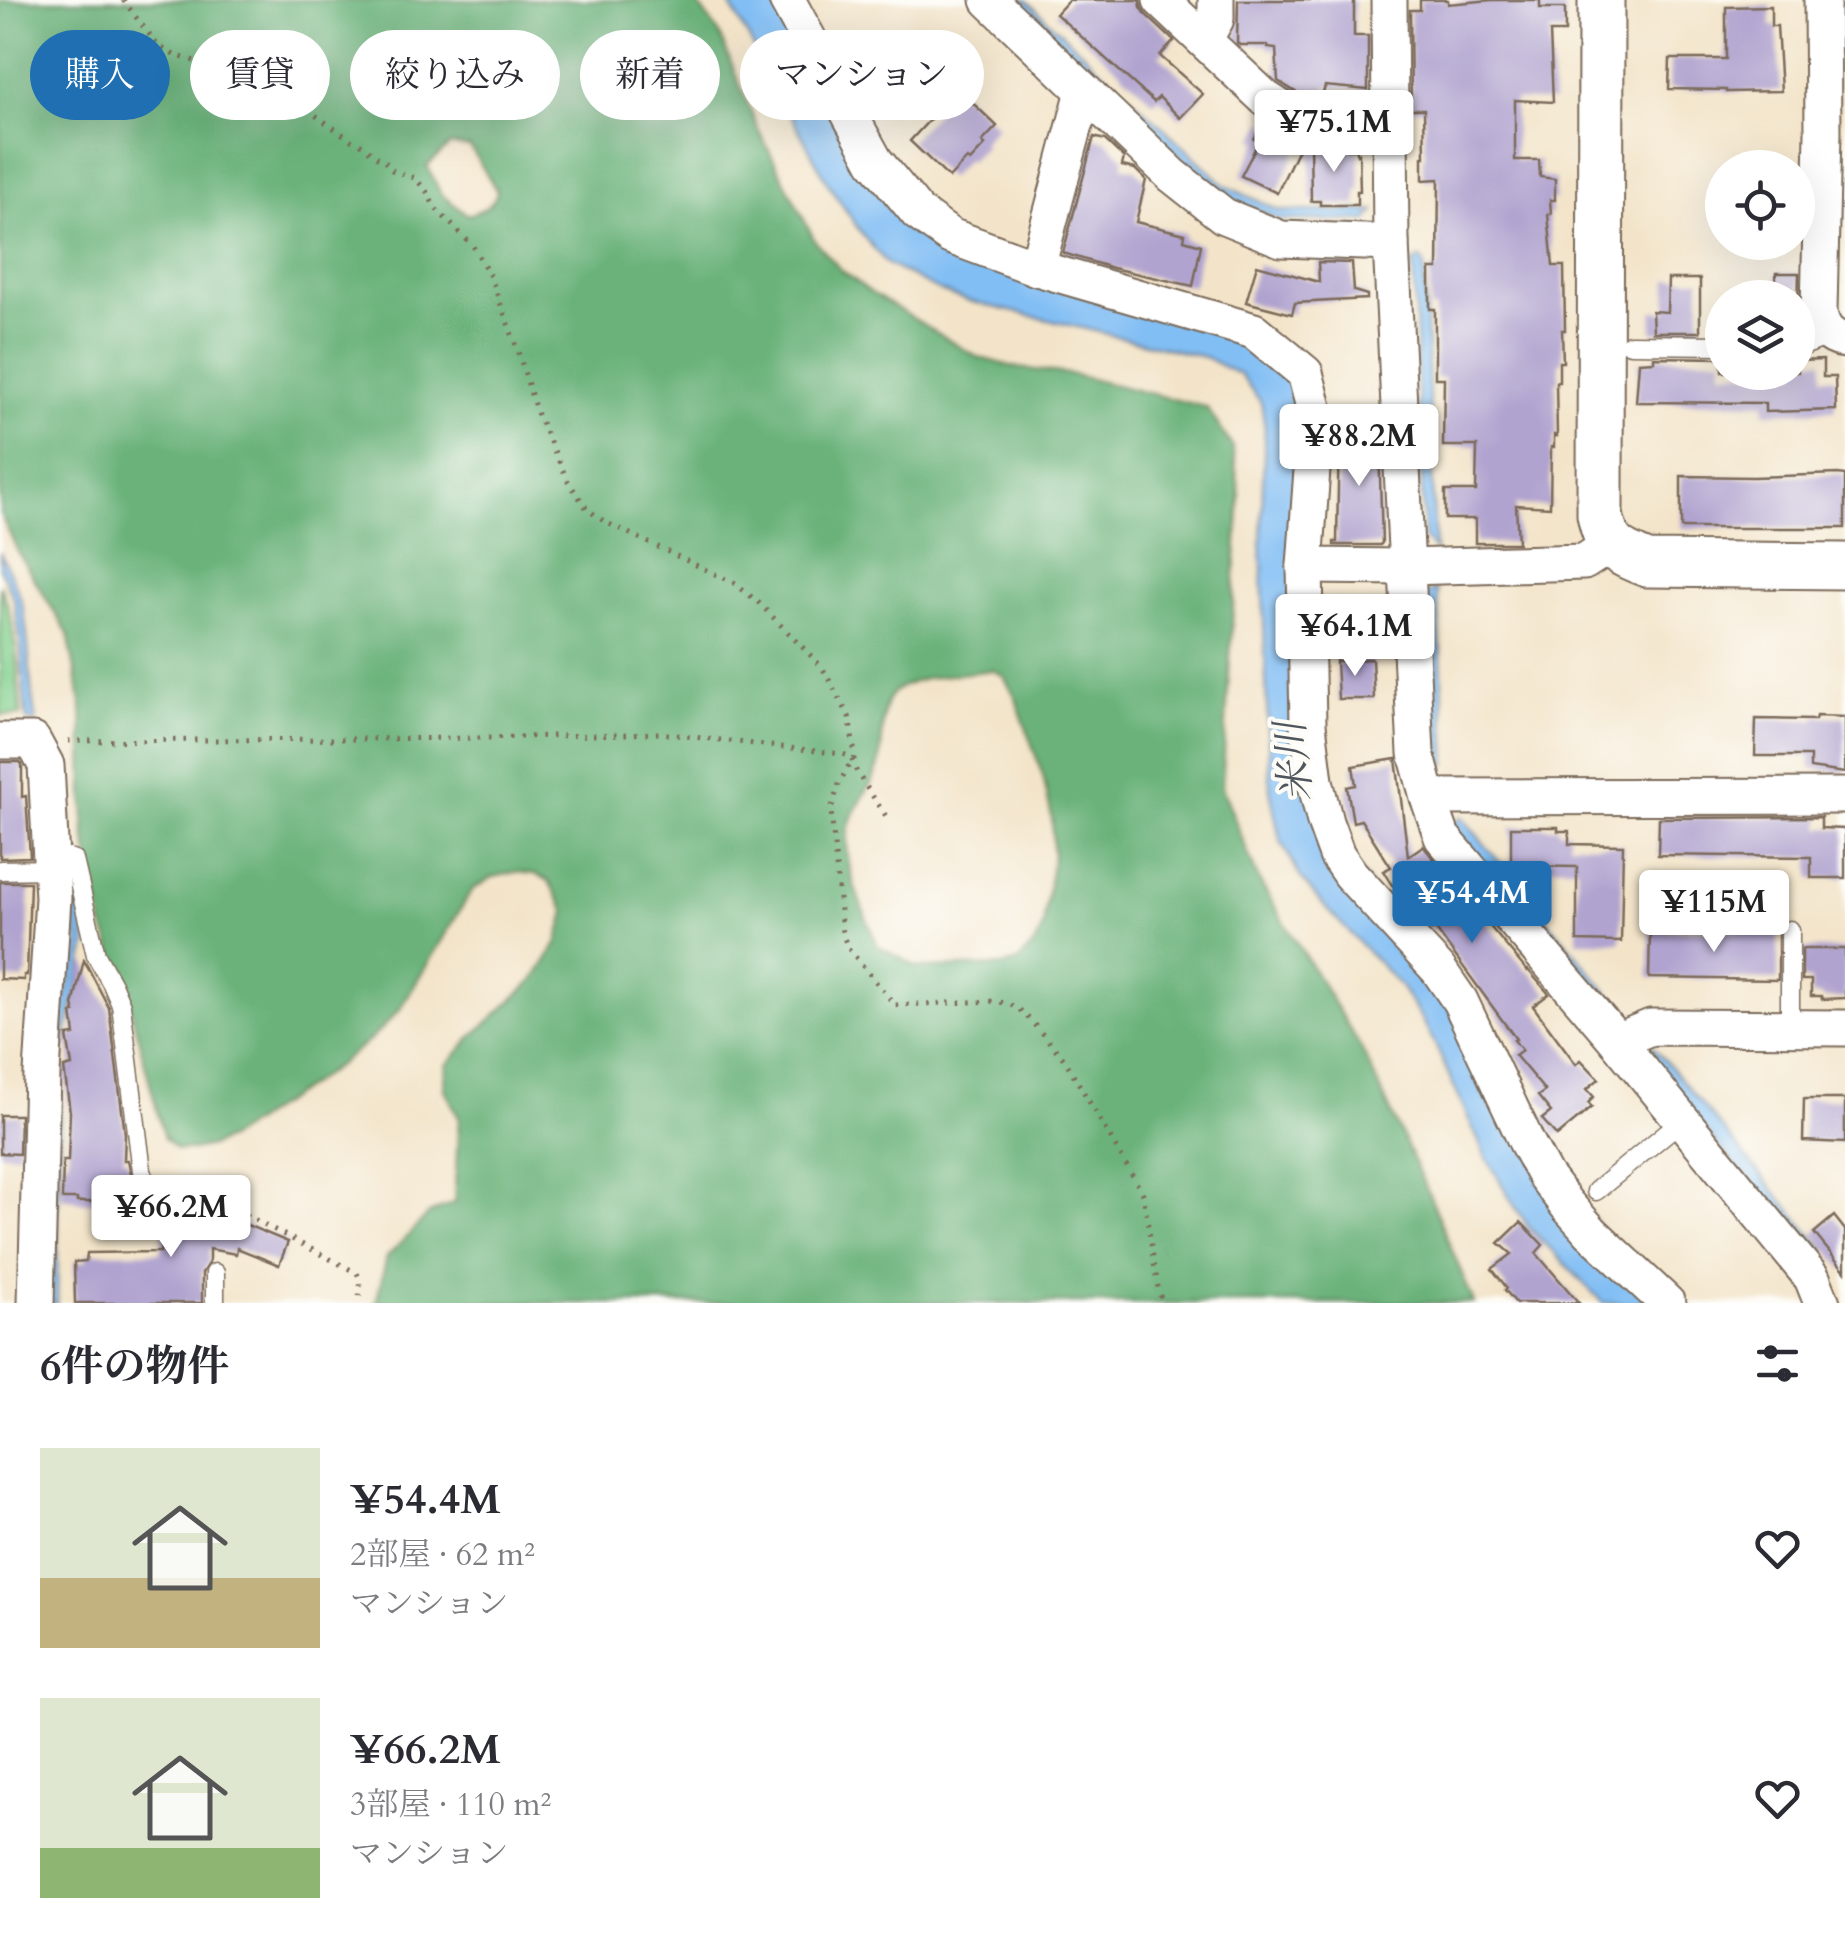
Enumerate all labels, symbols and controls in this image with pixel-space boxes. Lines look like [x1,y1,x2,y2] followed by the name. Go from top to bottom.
[30,30,170,120] chip: 購入
[190,30,330,120] chip: 賃貸
[350,30,560,120] chip: 絞り込み
[580,30,720,120] chip: 新着
[740,30,984,120] chip: マンション
[1253,90,1415,175] pin: ¥75.1M
[1276,100,1392,144] text: ¥75.1M
[1705,150,1815,390] map controls
[1705,150,1815,260] button: locate
[1705,280,1815,390] button: layers
[1278,404,1440,489] pin: ¥88.2M
[1301,414,1417,458] text: ¥88.2M
[1274,594,1436,679] pin: ¥64.1M
[1297,604,1413,648] text: ¥64.1M
[1263,715,1326,804] water label: 米川
[1391,861,1553,946] pin: ¥54.4M
[1644,870,1784,955] pin: ¥115M
[1414,871,1530,915] text: ¥54.4M
[1661,880,1767,924] text: ¥115M
[90,1175,252,1260] pin: ¥66.2M
[113,1185,229,1229] text: ¥66.2M
[1750,1336,1805,1391] icon: filters
[40,1338,230,1395] text: 6件の物件
[350,1471,501,1528] text: ¥54.4M
[120,1488,240,1608] icon: home
[1750,1521,1805,1576] icon: heart
[350,1533,535,1577] text: 2部屋 · 62 m²
[350,1582,509,1626] text: マンション
[350,1721,501,1778] text: ¥66.2M
[120,1738,240,1858] icon: home
[1750,1771,1805,1826] icon: heart
[350,1783,551,1827] text: 3部屋 · 110 m²
[350,1832,509,1876] text: マンション

